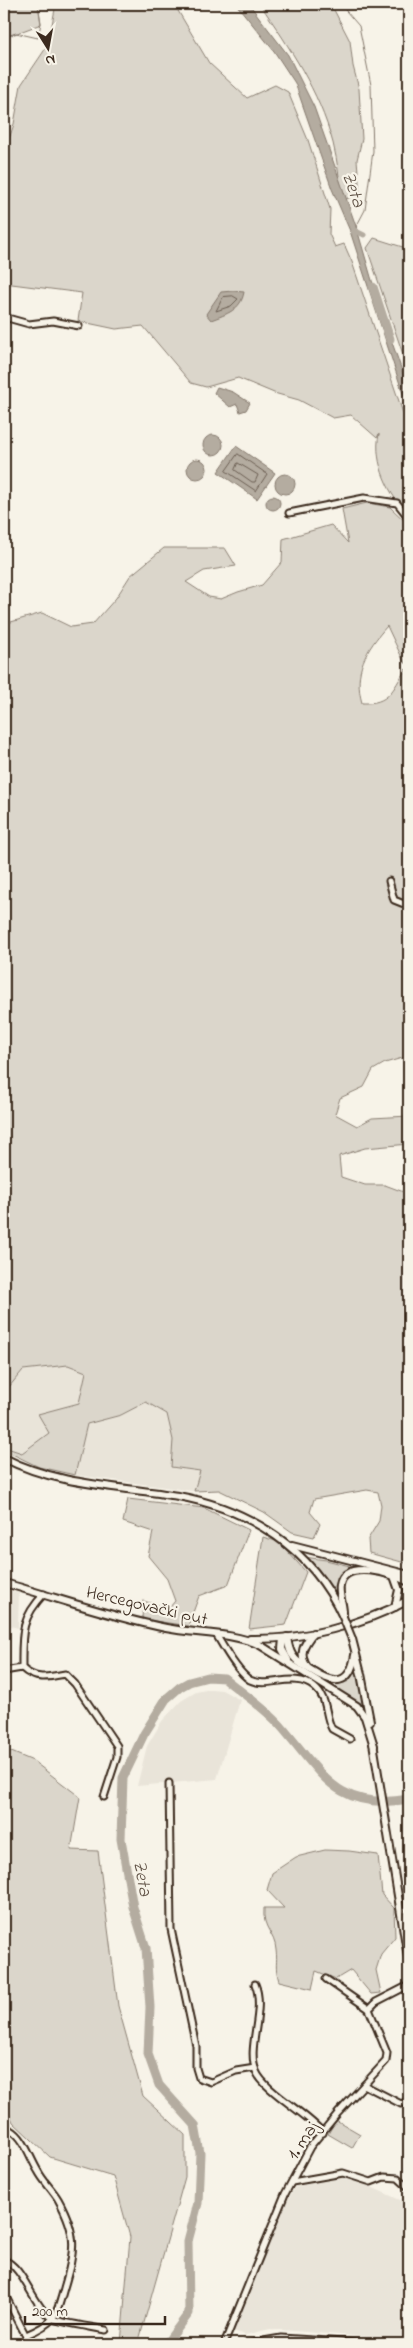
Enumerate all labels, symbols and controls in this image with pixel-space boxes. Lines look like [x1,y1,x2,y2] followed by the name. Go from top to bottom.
[22,22,72,72] north arrow
[44,48,57,70] text: N
[334,168,371,212] water label: Zeta
[83,1580,210,1635] street label: Hercegovački put
[125,1858,158,1899] water label: Zeta
[281,2116,326,2165] street label: 1. maj
[25,2293,165,2325] scale bar
[32,2301,68,2323] text: 200 m

